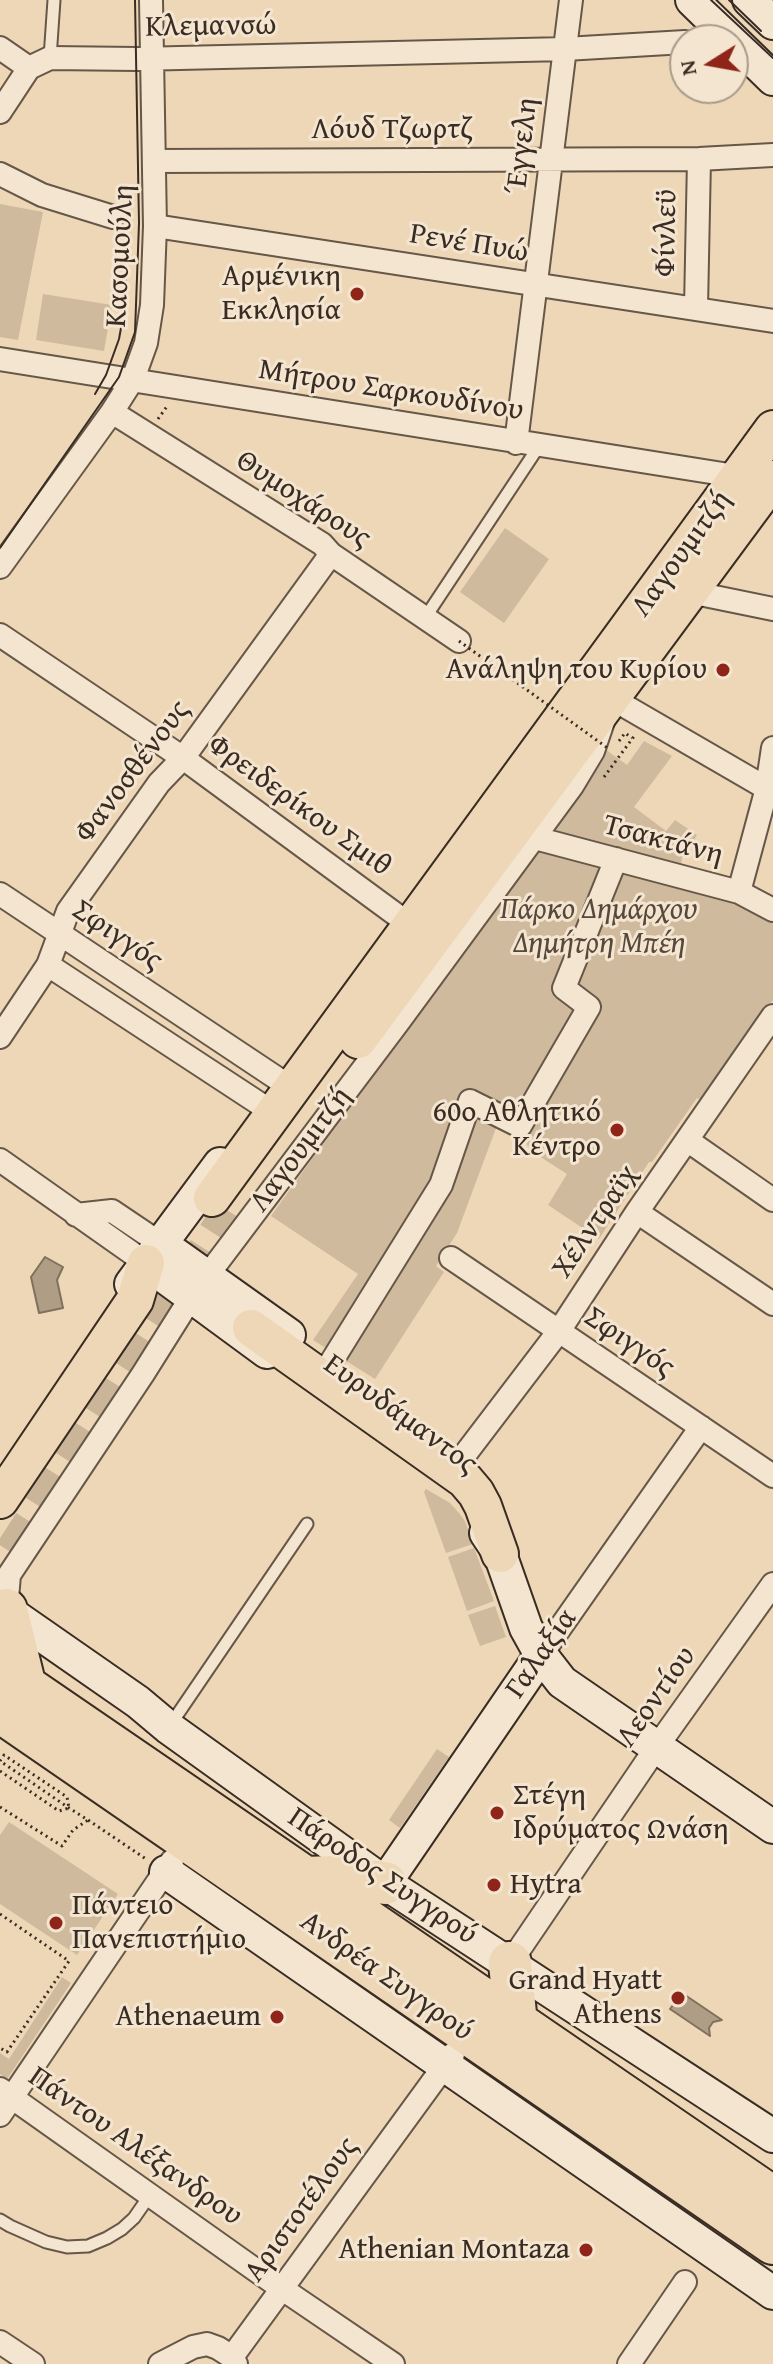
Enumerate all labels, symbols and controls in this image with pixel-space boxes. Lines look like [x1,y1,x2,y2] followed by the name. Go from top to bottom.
[145,8,277,46] street label: Κλεμανσώ
[669,24,749,104] north arrow
[670,58,705,78] text: N
[499,96,547,196] street label: Έγγελη
[311,112,473,148] street label: Λόυδ Τζωρτζ
[99,184,143,328] street label: Κασομούλη
[648,189,686,277] street label: Φίνλεϋ
[407,217,531,271] street label: Ρενέ Πυώ
[222,259,341,330] place label: Αρμένικη Εκκλησία
[348,285,366,303] marker: Αρμένικη Εκκλησία
[256,352,526,430] street label: Μήτρου Σαρκουδίνου
[229,443,377,557] street label: Θυμοχάρους
[624,484,740,624] street label: Λαγουμιτζή
[446,652,707,688] place label: Ανάληψη του Κυρίου
[714,661,732,679] marker: Ανάληψη του Κυρίου
[68,694,198,850] street label: Φανοσθένους
[200,727,398,885] street label: Φρειδερίκου Σμιθ
[599,808,727,874] street label: Τσακτάνη
[500,892,698,962] park label: Πάρκο Δημάρχου Δημήτρη Μπέη
[65,893,169,979] street label: Σφιγγός
[242,1080,360,1220] street label: Λαγουμιτζή
[432,1095,601,1166] place label: 60ο Αθλητικό Κέντρο
[608,1121,626,1139] marker: 60ο Αθλητικό Κέντρο
[545,1159,647,1285] street label: Χέλντραϊχ
[577,1300,681,1386] street label: Σφιγγός
[316,1347,484,1483] street label: Ευρυδάμαντος
[498,1602,586,1706] street label: Γαλαξία
[609,1640,705,1754] street label: Λεοντίου
[513,1778,729,1848] place label: Στέγη Iδρύματος Ωνάση
[281,1800,483,1954] street label: Πάροδος Συγγρού
[488,1804,506,1822] marker: Στέγη Iδρύματος Ωνάση
[510,1867,582,1903] place label: Hytra
[485,1876,503,1894] marker: Hytra
[72,1888,246,1958] place label: Πάντειο Πανεπιστήμιο
[293,1904,479,2050] street label: Ανδρέα Συγγρού
[47,1914,65,1932] marker: Πάντειο Πανεπιστήμιο
[509,1963,662,2034] place label: Grand Hyatt Athens
[669,1989,687,2007] marker: Grand Hyatt Athens
[115,1999,261,2035] place label: Athenaeum
[268,2008,286,2026] marker: Athenaeum
[21,2060,249,2234] street label: Πάντου Αλέξανδρου
[237,2130,367,2290] street label: Αριστοτέλους
[339,2232,570,2268] place label: Athenian Montaza
[577,2241,595,2259] marker: Athenian Montaza

